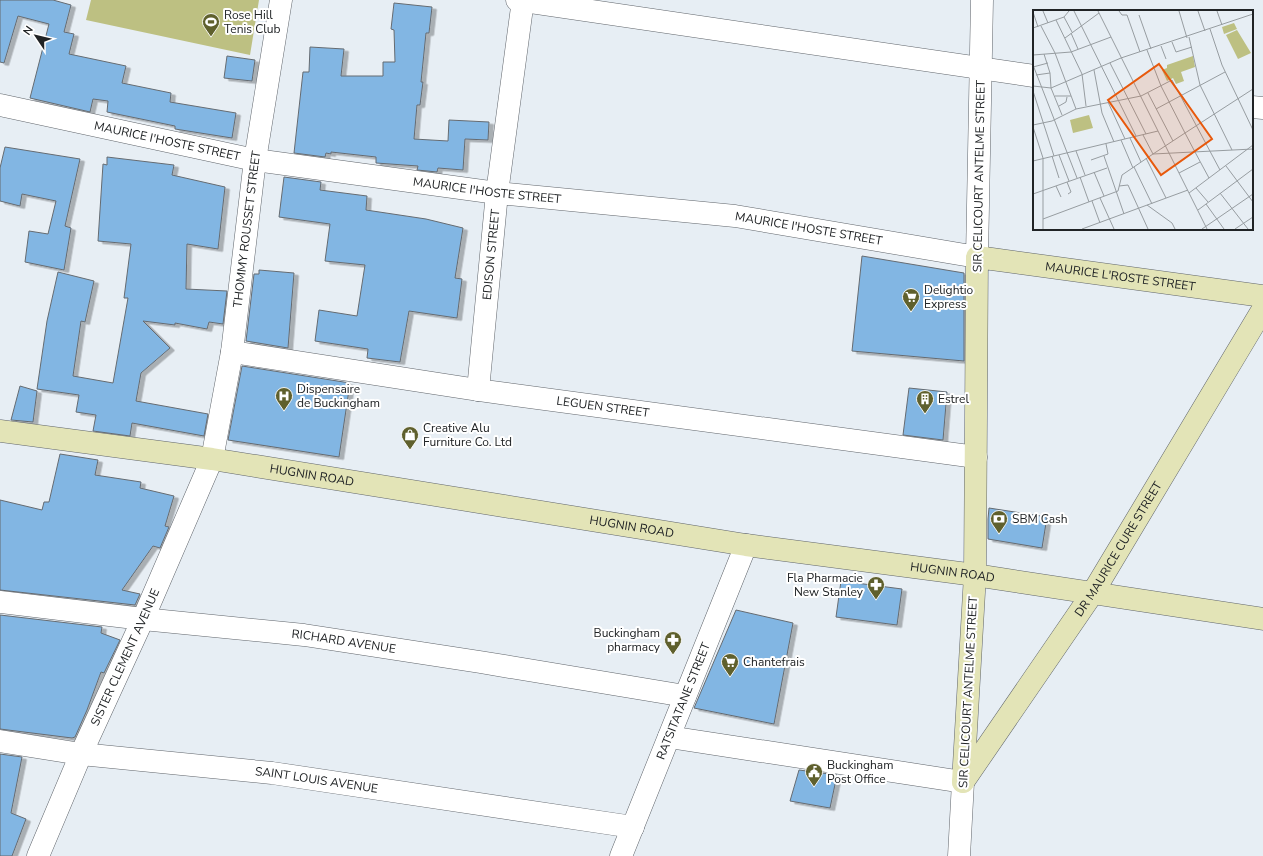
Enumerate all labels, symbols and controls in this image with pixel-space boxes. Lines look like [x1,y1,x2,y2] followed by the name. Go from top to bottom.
[224,7,281,37] place label: Rose Hill Tenis Club
[1033,10,1253,230] inset map
[201,12,221,37] sports icon: Rose Hill Tenis Club
[16,16,56,56] north arrow
[20,23,37,38] text: N
[969,79,989,272] street label: SIR CELICOURT ANTELME STREET
[93,118,243,165] street label: MAURICE I'HOSTE STREET
[229,149,264,309] street label: THOMMY ROUSSET STREET
[412,174,563,207] street label: MAURICE I'HOSTE STREET
[479,208,503,301] street label: EDISON STREET
[734,208,884,249] street label: MAURICE I'HOSTE STREET
[1044,258,1197,295] street label: MAURICE L'ROSTE STREET
[924,282,973,312] place label: Delightio Express
[901,287,921,312] supermarket icon: Delightio Express
[297,381,380,411] place label: Dispensaire de Buckingham
[274,386,294,411] hospital icon: Dispensaire de Buckingham
[915,389,935,414] building icon: Estrel
[938,391,969,407] place label: Estrel
[556,393,651,421] street label: LEGUEN STREET
[423,420,512,450] place label: Creative Alu Furniture Co. Ltd
[400,425,420,450] shop icon: Creative Alu Furniture Co. Ltd
[269,460,355,490] street label: HUGNIN ROAD
[1071,478,1166,620] street label: DR MAURICE CURE STREET
[989,509,1009,534] bank icon: SBM Cash
[1012,511,1068,527] place label: SBM Cash
[588,512,675,541] street label: HUGNIN ROAD
[909,559,996,586] street label: HUGNIN ROAD
[787,570,864,600] place label: Fla Pharmacie New Stanley
[866,575,886,600] pharmacy icon: Fla Pharmacie New Stanley
[87,586,163,728] street label: SISTER CLEMENT AVENUE
[955,595,981,788] street label: SIR CELICOURT ANTELME STREET
[594,625,661,655] place label: Buckingham pharmacy
[291,626,397,657] street label: RICHARD AVENUE
[663,630,683,655] pharmacy icon: Buckingham pharmacy
[653,639,714,762] street label: RATSITATANE STREET
[720,652,740,677] supermarket icon: Chantefrais
[743,654,805,670] place label: Chantefrais
[827,757,893,787] place label: Buckingham Post Office
[804,762,824,787] public building icon: Buckingham Post Office
[254,763,379,797] street label: SAINT LOUIS AVENUE

